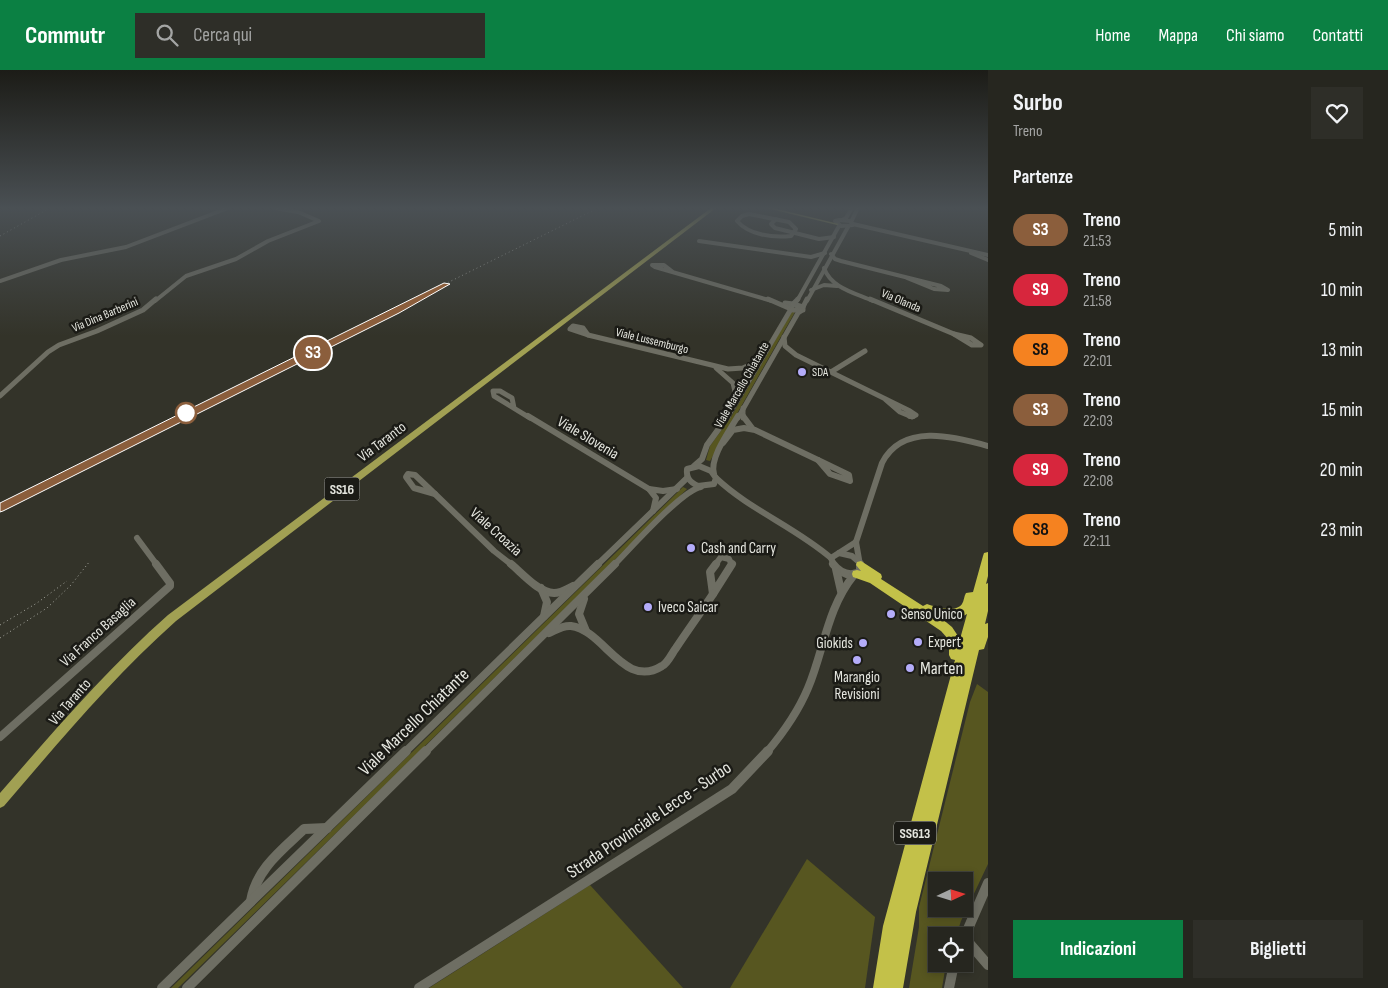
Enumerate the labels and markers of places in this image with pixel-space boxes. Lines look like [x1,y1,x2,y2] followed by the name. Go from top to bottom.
[812,365,829,380] place label: SDA
[796,366,808,378] marker: SDA
[175,402,197,424] unlabelled marker
[701,539,776,558] place label: Cash and Carry
[685,542,697,554] marker: Cash and Carry
[658,598,719,617] place label: Iveco Saicar
[642,601,654,613] marker: Iveco Saicar
[901,605,963,624] place label: Senso Unico
[885,608,897,620] marker: Senso Unico
[928,633,962,652] place label: Expert
[816,634,853,653] place label: Giokids
[912,636,924,648] marker: Expert
[857,637,869,649] marker: Giokids
[851,654,863,666] marker: Marangio Revisioni
[920,658,963,679] place label: Marten
[904,662,916,674] marker: Marten
[834,668,880,704] place label: Marangio Revisioni

